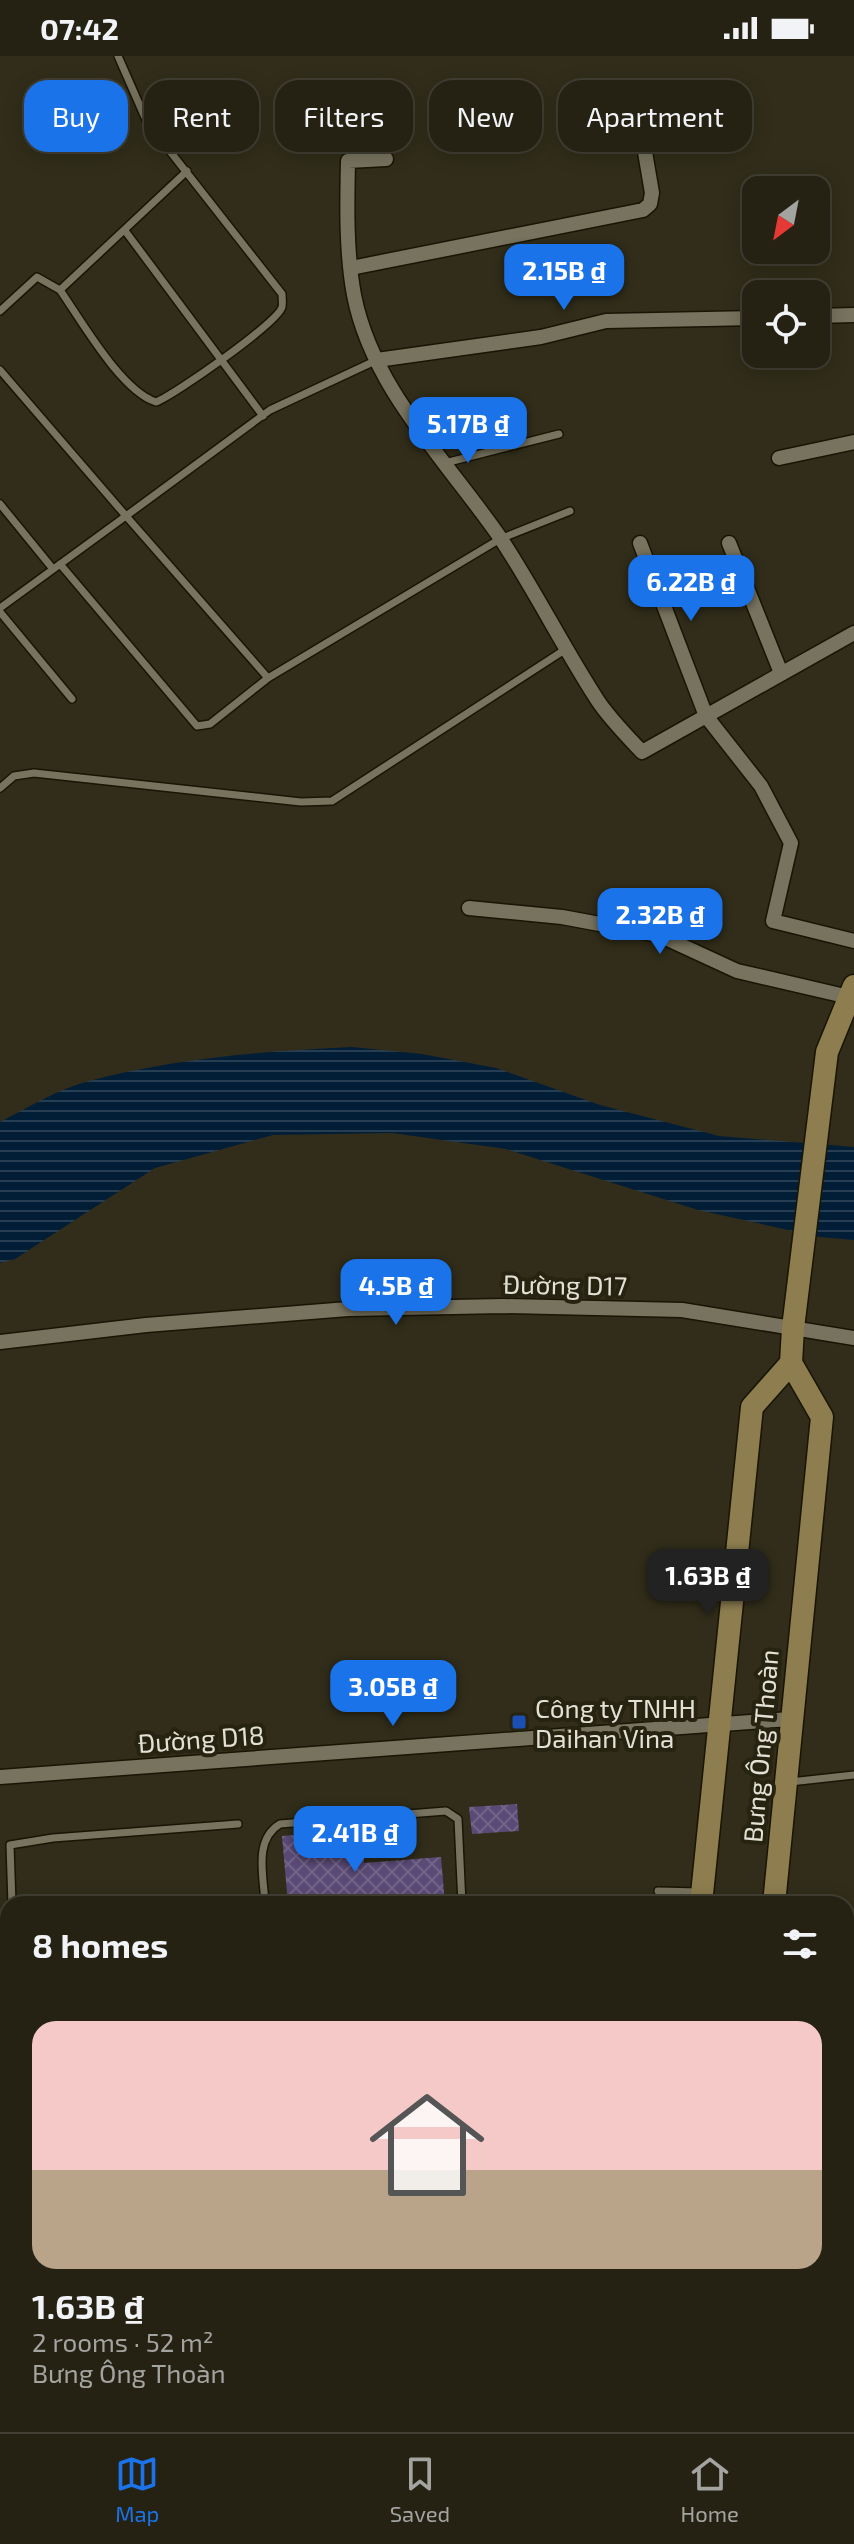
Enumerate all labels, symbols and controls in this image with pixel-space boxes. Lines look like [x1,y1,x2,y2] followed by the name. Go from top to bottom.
[40,10,119,46] text: 07:42
[24,80,128,152] chip: Buy
[144,80,259,152] chip: Rent
[275,80,413,152] chip: Filters
[429,80,542,152] chip: New
[558,80,752,152] chip: Apartment
[742,176,830,264] north arrow
[742,176,830,368] map controls
[490,244,638,312] pin: 2.15B ₫
[522,254,606,285] text: 2.15B ₫
[742,280,830,368] button: locate
[394,397,542,465] pin: 5.17B ₫
[427,407,509,438] text: 5.17B ₫
[617,555,765,623] pin: 6.22B ₫
[646,565,736,596] text: 6.22B ₫
[586,888,734,956] pin: 2.32B ₫
[616,898,704,929] text: 2.32B ₫
[331,1259,461,1327] pin: 4.5B ₫
[503,1267,627,1301] street label: Đường D17
[359,1269,433,1300] text: 4.5B ₫
[634,1549,782,1617] pin: 1.63B ₫
[665,1559,751,1590] text: 1.63B ₫
[736,1648,784,1844] street label: Bưng Ông Thoàn
[319,1660,467,1728] pin: 3.05B ₫
[348,1670,438,1701] text: 3.05B ₫
[535,1692,696,1753] place label: Công ty TNHH Daihan Vina
[510,1713,528,1731] marker: Công ty TNHH Daihan Vina
[137,1718,265,1758] street label: Đường D18
[281,1806,429,1874] pin: 2.41B ₫
[312,1816,398,1847] text: 2.41B ₫
[778,1922,822,1966] icon: filters
[32,1924,168,1965] text: 8 homes
[355,2073,499,2217] icon: home
[32,2285,144,2326] text: 1.63B ₫
[32,2326,214,2357] text: 2 rooms · 52 m²
[32,2357,226,2388] text: Bưng Ông Thoàn
[115,2452,159,2526] tab: Map
[390,2452,450,2526] tab: Saved
[680,2452,739,2526] tab: Home

